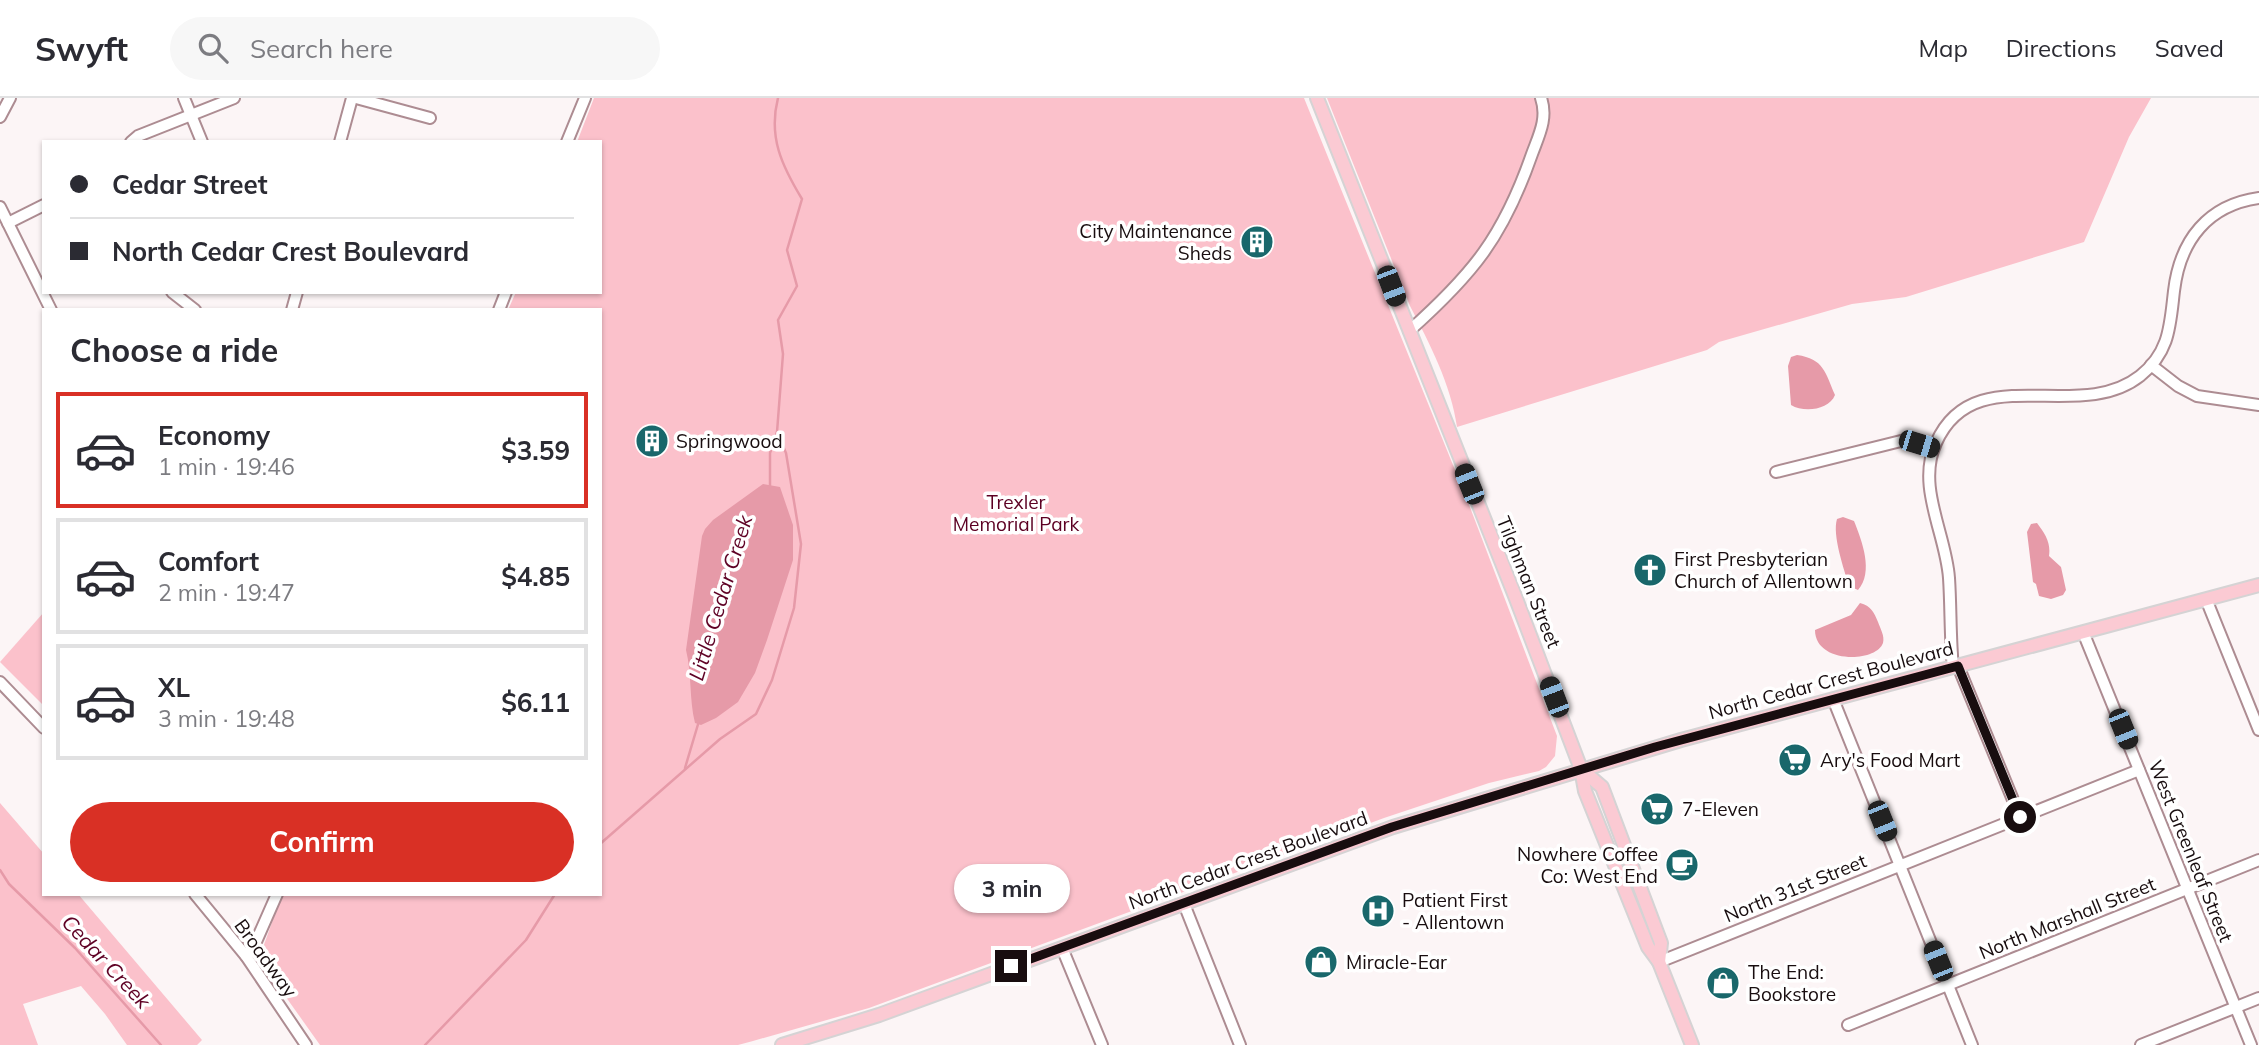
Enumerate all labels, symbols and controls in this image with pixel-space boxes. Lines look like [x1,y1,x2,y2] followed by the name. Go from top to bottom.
[170,17,660,80] search box
[35,28,128,69] text: Swyft
[194,29,232,67] icon: search
[250,32,393,65] text: Search here
[1918,33,1968,63] text: Map
[2006,33,2117,63] text: Directions
[2155,33,2224,63] text: Saved
[112,168,268,201] text: Cedar Street
[1079,219,1232,265] place label: City Maintenance Sheds
[1238,223,1276,261] building icon: City Maintenance Sheds
[112,235,469,268] text: North Cedar Crest Boulevard
[1374,263,1409,309] car
[70,330,278,370] text: Choose a ride
[74,419,137,482] icon: car
[158,419,270,452] text: Economy
[633,422,671,460] building icon: Springwood
[1896,428,1943,460] car
[676,429,783,453] place label: Springwood
[501,434,570,467] text: $3.59
[158,452,295,481] text: 1 min · 19:46
[1452,461,1487,507] car
[953,490,1079,536] park label: Trexler Memorial Park
[683,511,758,684] water label: Little Cedar Creek
[1492,513,1566,652] street label: Tilghman Street
[74,545,137,608] icon: car
[158,545,259,578] text: Comfort
[1674,547,1853,593] place label: First Presbyterian Church of Allentown
[1631,551,1669,589] church icon: First Presbyterian Church of Allentown
[501,560,570,593] text: $4.85
[158,578,295,607] text: 2 min · 19:47
[1706,636,1956,724] street label: North Cedar Crest Boulevard
[74,671,137,734] icon: car
[158,671,190,704] text: XL
[1537,674,1572,720] car
[501,686,570,719] text: $6.11
[158,704,295,733] text: 3 min · 19:48
[2106,706,2141,752] car
[1776,741,1814,779] supermarket icon: Ary's Food Mart
[1820,748,1961,772] place label: Ary's Food Mart
[2144,757,2239,946] street label: West Greenleaf Street
[1638,790,1676,828] supermarket icon: 7-Eleven
[1682,797,1759,821] place label: 7-Eleven
[1865,798,1900,844] car
[2004,801,2036,833] route start
[70,802,574,882] button: Confirm
[1125,806,1371,914] street label: North Cedar Crest Boulevard
[1517,842,1658,888] place label: Nowhere Coffee Co: West End
[1663,846,1701,884] cafe icon: Nowhere Coffee Co: West End
[1720,848,1870,927] street label: North 31st Street
[953,864,1069,914] callout: 3 min
[1975,871,2159,964] street label: North Marshall Street
[982,874,1042,903] text: 3 min
[1402,888,1508,934] place label: Patient First - Allentown
[1359,892,1397,930] hospital icon: Patient First - Allentown
[57,909,158,1015] water label: Cedar Creek
[230,914,302,1002] street label: Broadway
[1921,938,1956,984] car
[1302,943,1340,981] shop icon: Miracle-Ear
[995,950,1027,982] route end
[1346,950,1447,974] place label: Miracle-Ear
[1748,960,1836,1006] place label: The End: Bookstore
[1704,964,1742,1002] shop icon: The End: Bookstore

